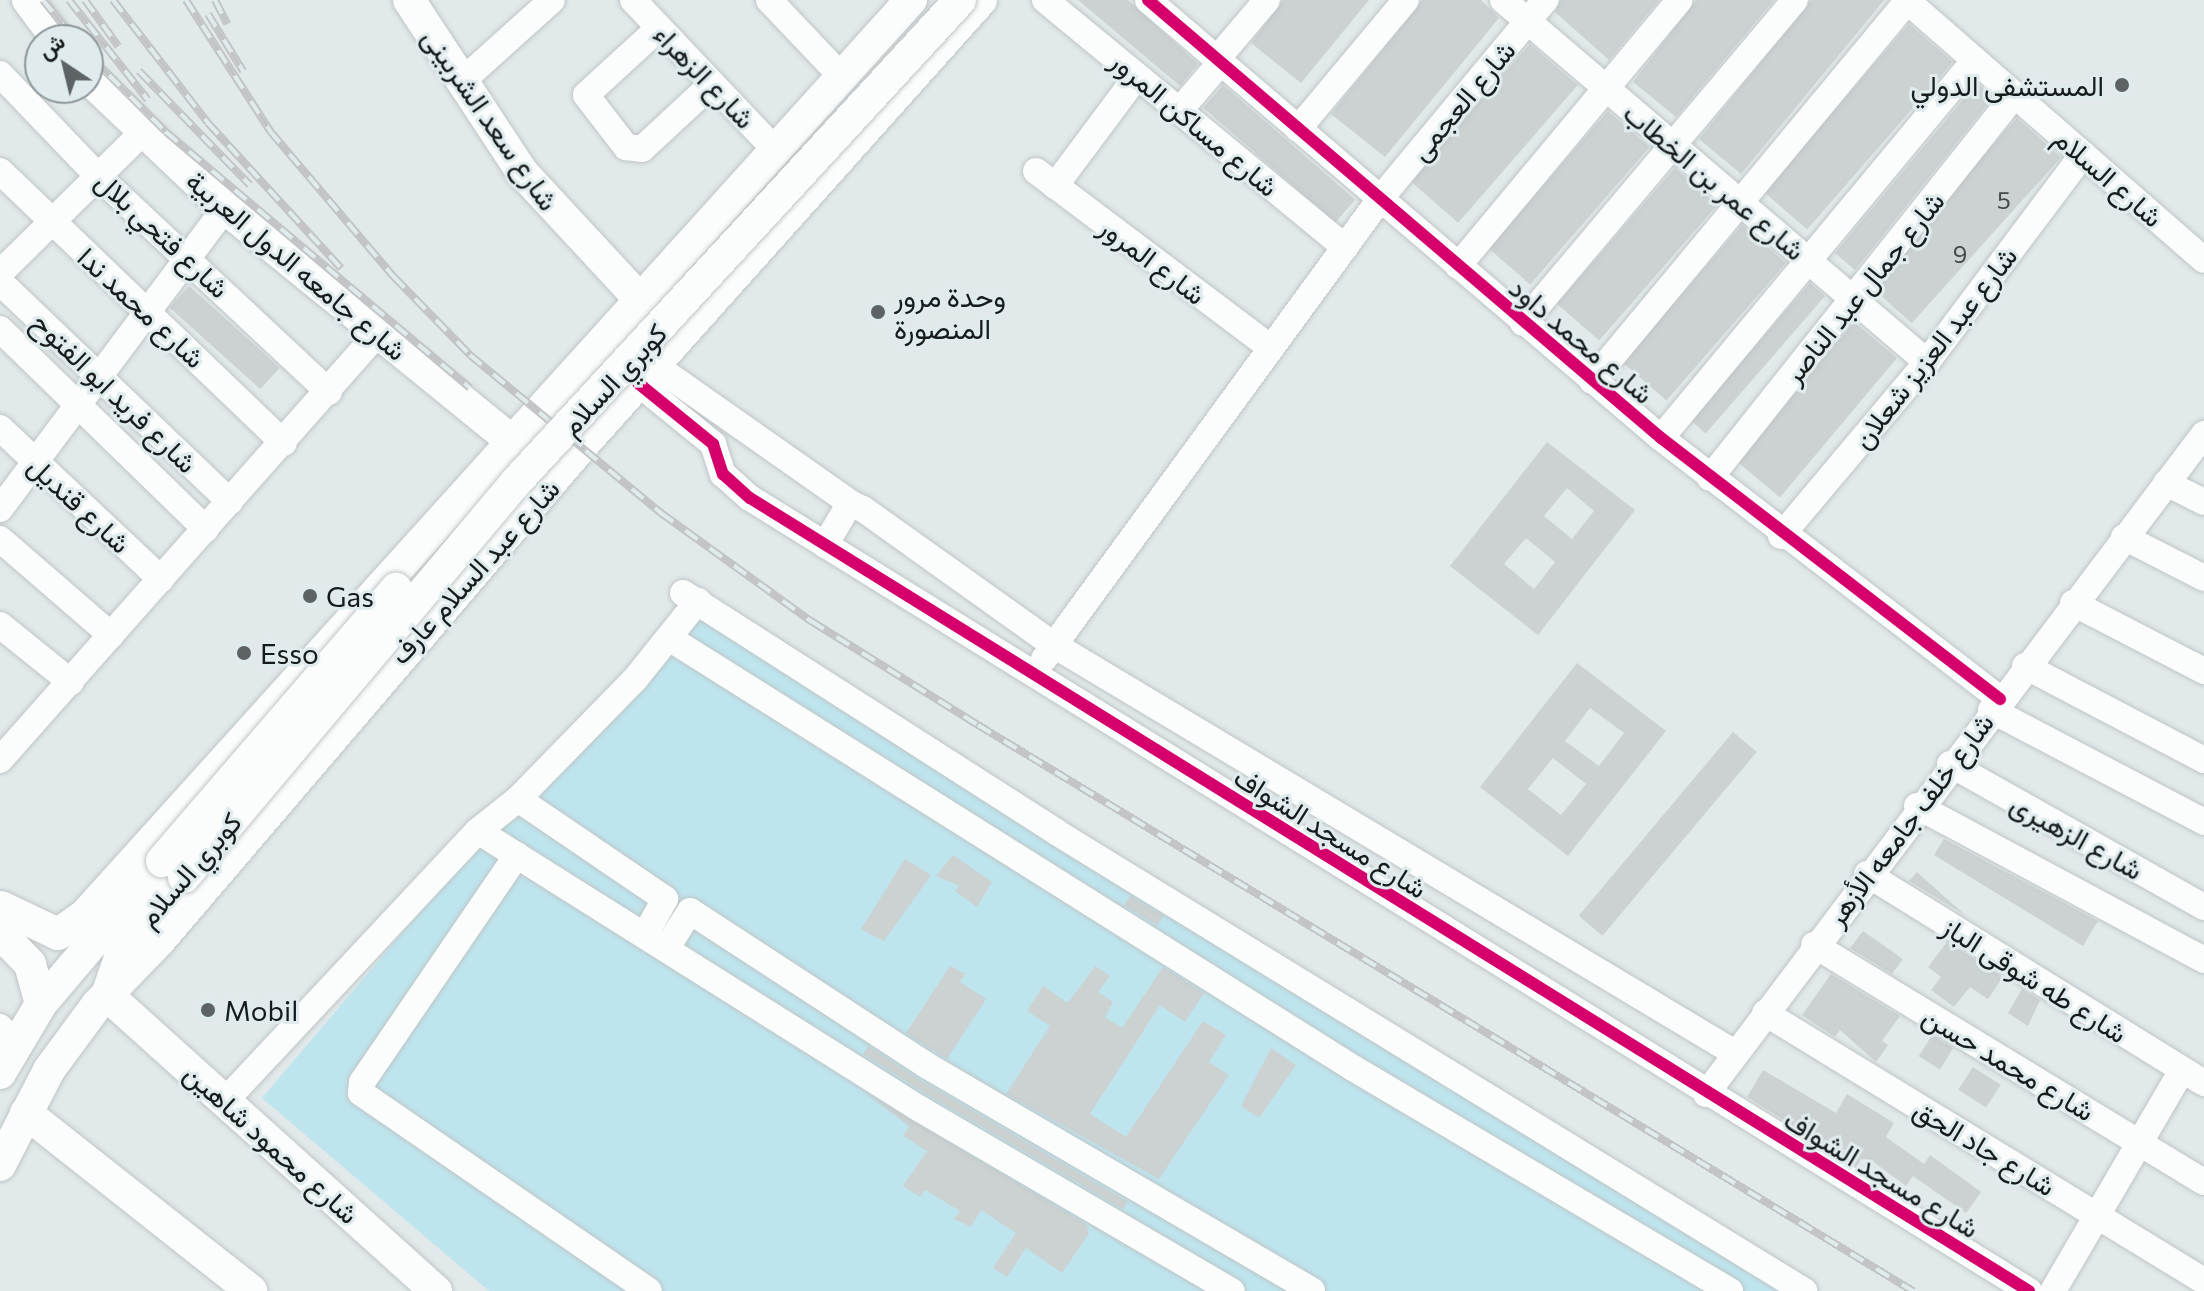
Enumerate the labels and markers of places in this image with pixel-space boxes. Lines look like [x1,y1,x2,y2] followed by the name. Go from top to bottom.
[1910,68,2104,102] place label: المستشفى الدولي
[2111,74,2133,96] marker: المستشفى الدولي
[894,279,1006,345] place label: وحدة مرور المنصورة
[869,303,887,321] marker: وحدة مرور المنصورة
[326,579,374,613] place label: Gas
[301,587,319,605] marker: Gas
[260,636,319,670] place label: Esso
[235,644,253,662] marker: Esso
[224,993,298,1027] place label: Mobil
[199,1001,217,1019] marker: Mobil

